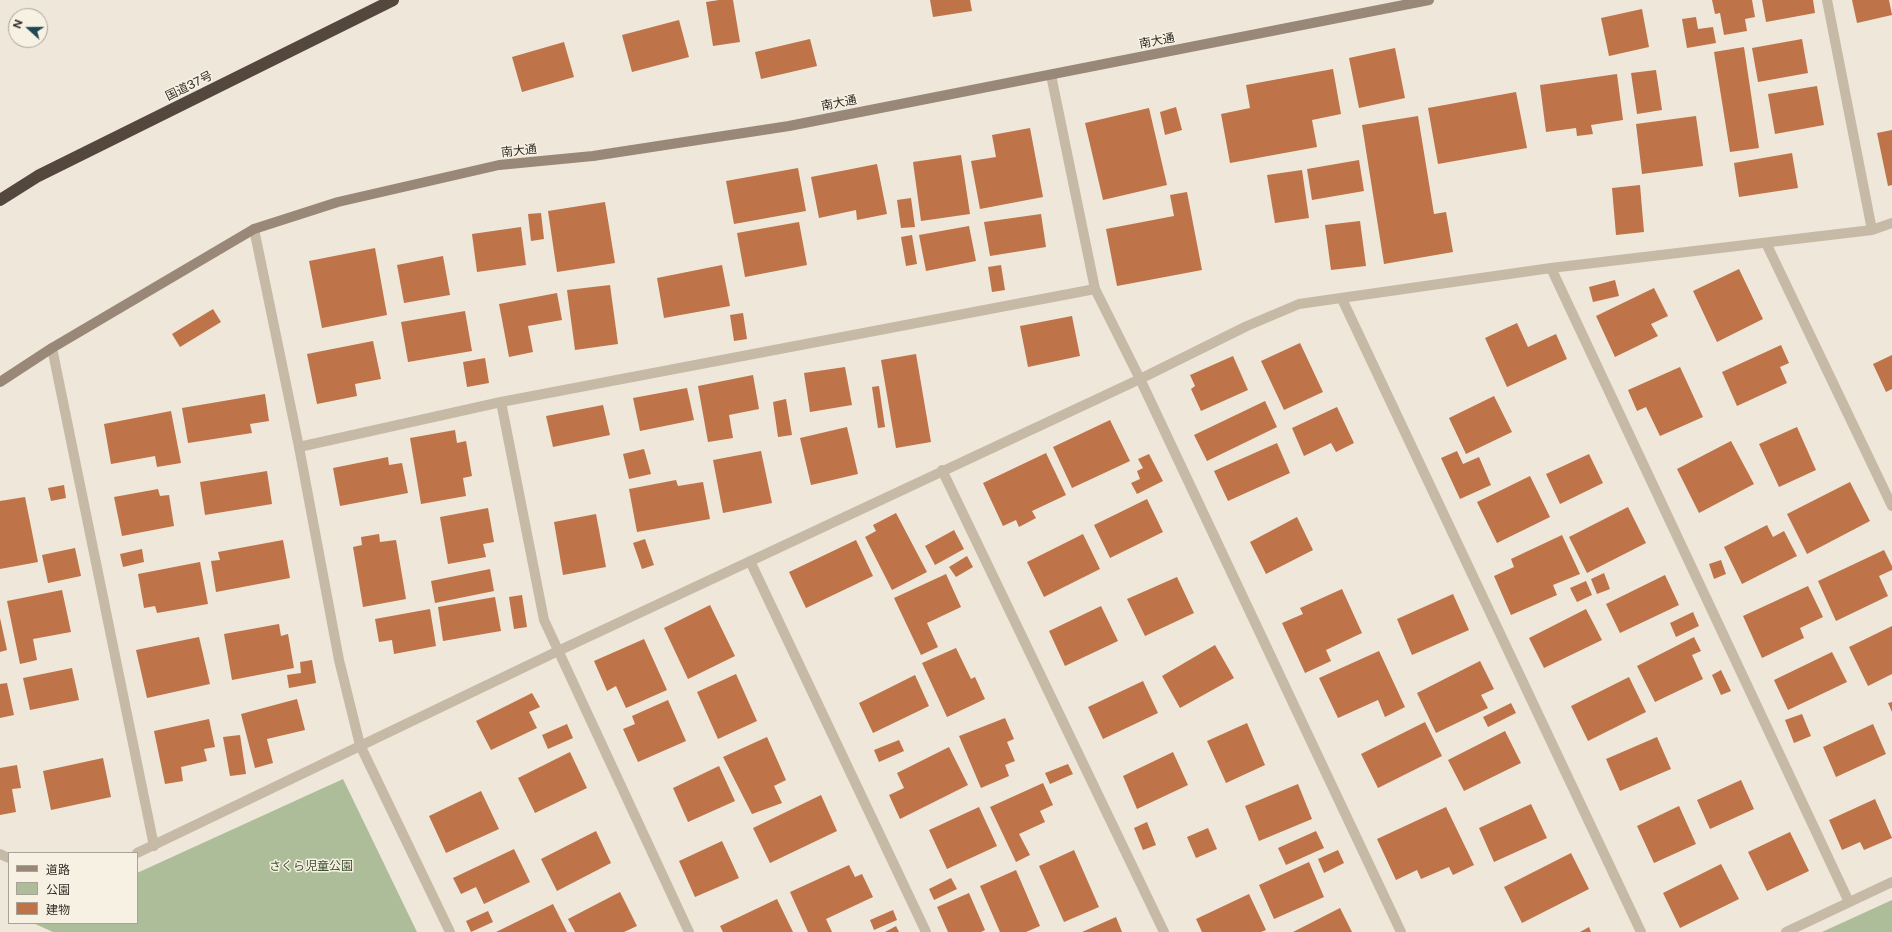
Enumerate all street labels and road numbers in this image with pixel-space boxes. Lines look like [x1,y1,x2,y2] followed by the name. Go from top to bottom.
[1138,30,1176,52] street label: 南大通
[163,68,215,104] street label: 国道37号
[820,92,858,114] street label: 南大通
[500,142,538,160] street label: 南大通

